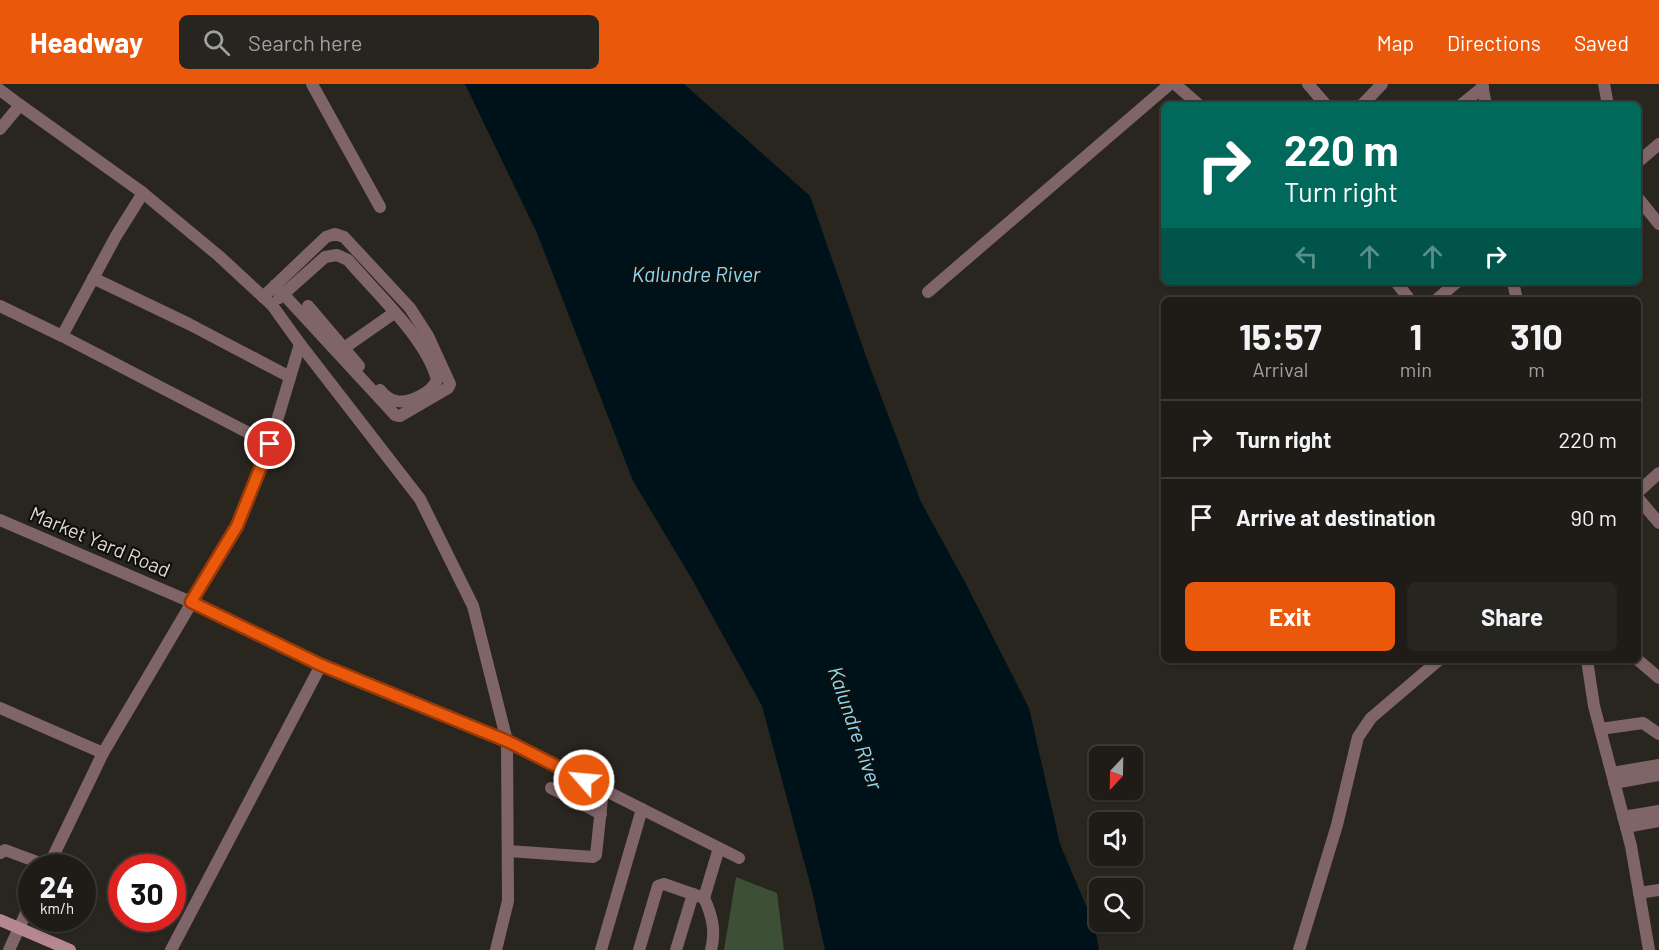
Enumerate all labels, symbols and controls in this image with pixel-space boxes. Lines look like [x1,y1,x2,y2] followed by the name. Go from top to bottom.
[179,15,599,69] search box
[30,25,143,59] text: Headway
[200,26,233,59] icon: search
[248,29,362,55] text: Search here
[1377,30,1414,55] text: Map
[1447,30,1541,55] text: Directions
[1574,30,1629,55] text: Saved
[1284,124,1398,174] text: 220 m
[1185,126,1263,204] icon: right
[1284,175,1398,207] text: Turn right
[1290,240,1323,273] icon: left
[1353,240,1386,273] icon: ahead
[1416,240,1449,273] icon: ahead
[1479,240,1512,273] icon: right
[632,261,761,286] water label: Kalundre River
[1239,314,1322,357] text: 15:57
[1410,314,1422,357] text: 1
[1510,314,1563,357] text: 310
[1252,357,1308,381] text: Arrival
[1400,357,1432,381] text: min
[1528,357,1545,381] text: m
[244,418,295,469] pin
[1185,423,1218,456] icon: right
[1236,426,1331,452] text: Turn right
[1558,426,1617,452] text: 220 m
[253,427,286,460] icon: arrive
[27,501,174,581] street label: Market Yard Road
[1185,501,1218,534] icon: arrive
[1236,504,1435,530] text: Arrive at destination
[1571,504,1617,530] text: 90 m
[1185,582,1395,651] button: Exit
[1407,582,1617,651] button: Share
[824,663,889,793] water label: Kalundre River
[1089,746,1143,800] north arrow
[1089,746,1143,932] map controls
[552,748,616,812] position arrow
[1089,812,1143,866] button: sound
[108,854,186,932] speed limit sign: 30
[40,868,74,904] text: 24
[1089,878,1143,932] button: search
[40,899,74,917] text: km/h

